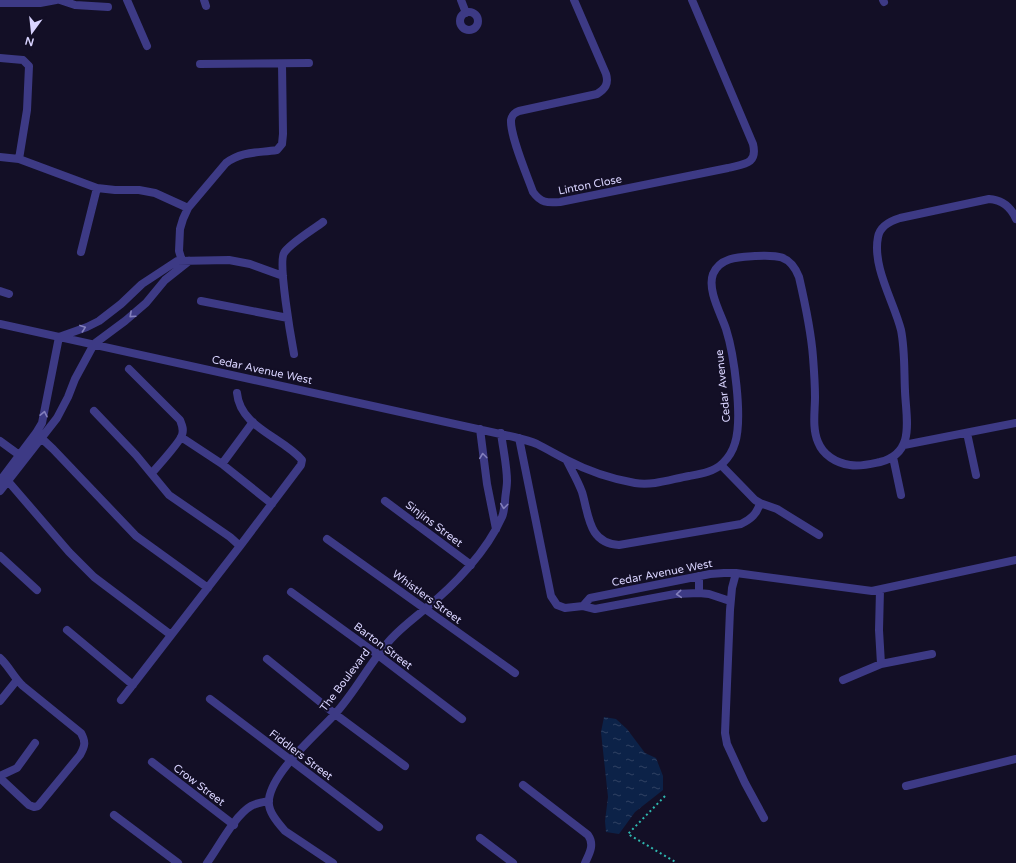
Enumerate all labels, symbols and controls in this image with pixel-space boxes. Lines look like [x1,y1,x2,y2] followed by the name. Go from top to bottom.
[12,12,52,52] north arrow
[24,34,35,49] text: N
[557,172,623,198] street label: Linton Close
[129,310,137,318] one-way arrow
[80,325,87,333] one-way arrow
[713,349,733,423] street label: Cedar Avenue
[211,353,313,387] street label: Cedar Avenue West
[39,411,47,417] one-way arrow
[479,453,488,459] one-way arrow
[403,498,465,550] street label: Sinjins Street
[500,503,509,509] one-way arrow
[610,557,714,589] street label: Cedar Avenue West
[390,567,464,627] street label: Whistlers Street
[676,590,682,599] one-way arrow
[351,620,415,672] street label: Barton Street
[317,646,373,714] street label: The Boulevard
[267,727,335,783] street label: Fiddlers Street
[171,761,227,809] street label: Crow Street

